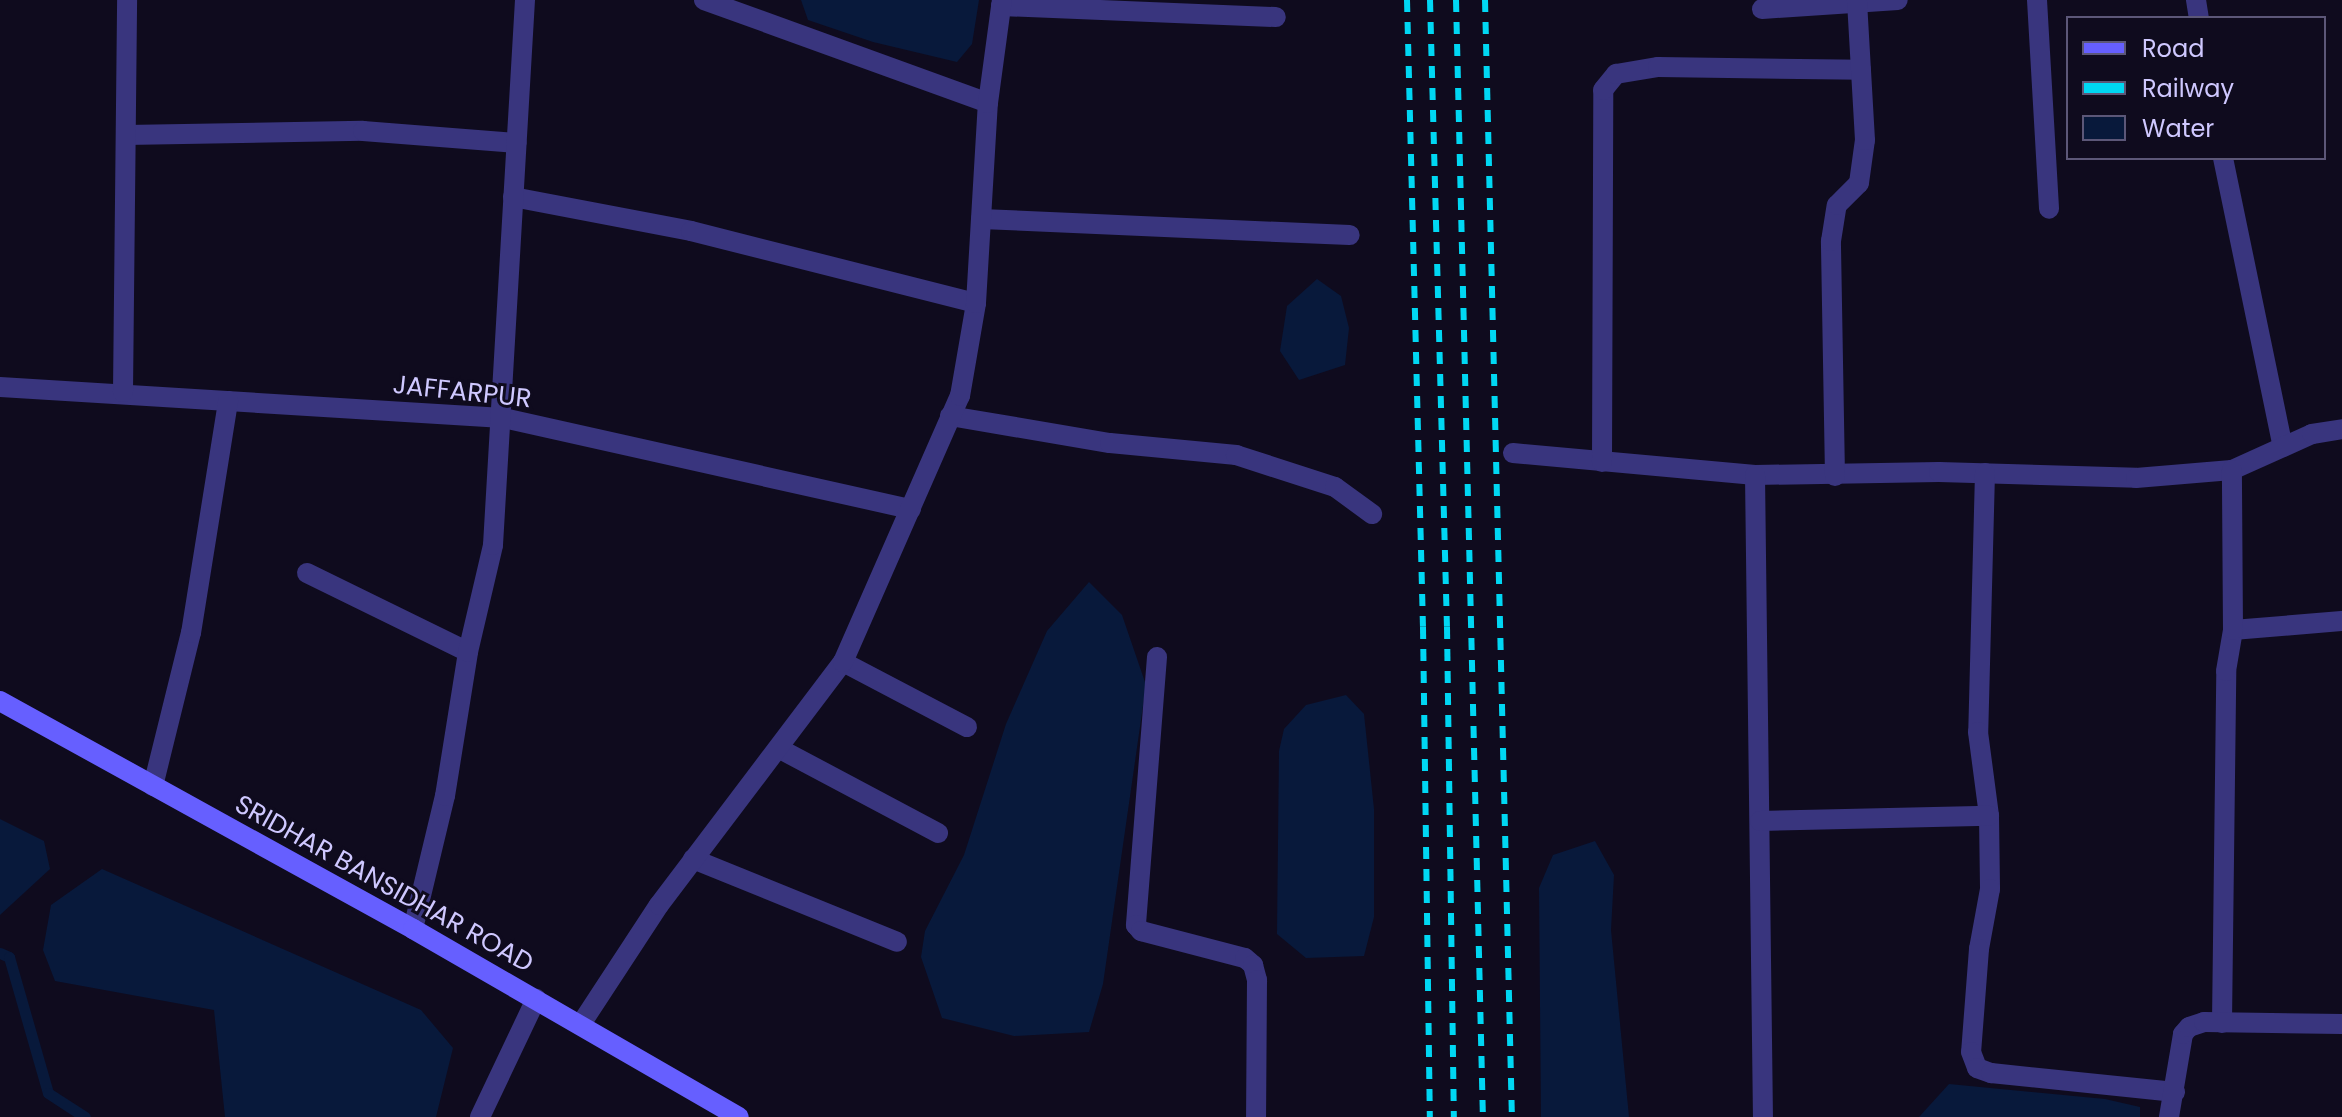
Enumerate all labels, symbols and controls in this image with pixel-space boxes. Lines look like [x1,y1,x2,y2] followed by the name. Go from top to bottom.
[2066,16,2326,160] legend
[2142,32,2204,65] text: Road
[2142,72,2234,105] text: Railway
[2142,112,2214,145] text: Water
[391,369,533,415] street label: JAFFARPUR
[229,789,539,979] street label: SRIDHAR BANSIDHAR ROAD

